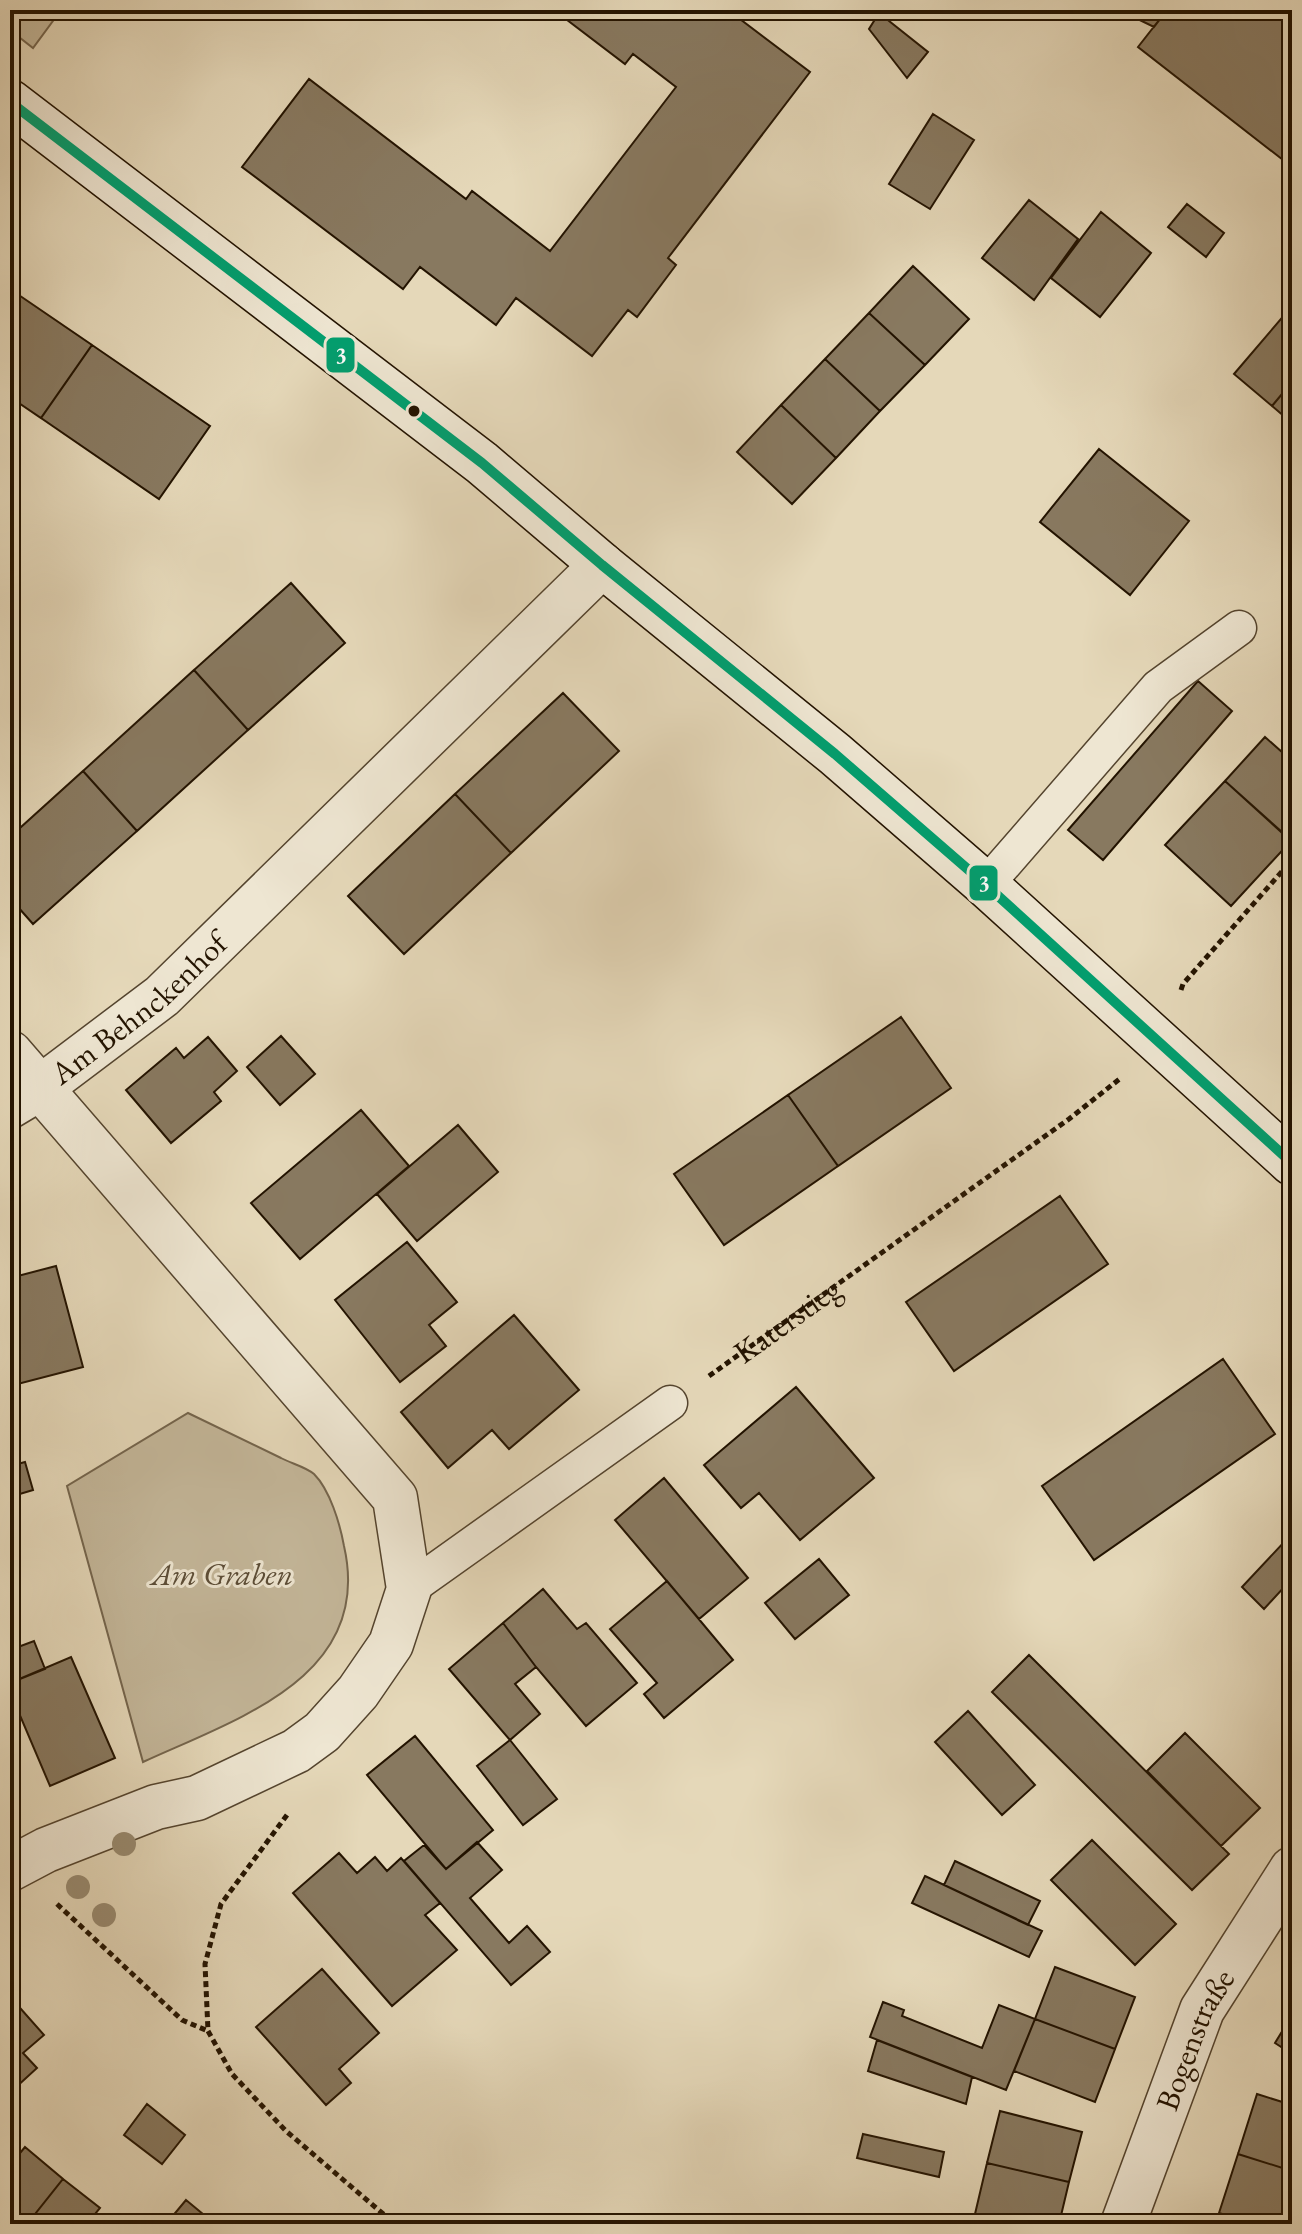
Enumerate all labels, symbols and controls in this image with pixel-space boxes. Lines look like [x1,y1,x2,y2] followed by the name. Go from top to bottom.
[325,336,356,374] line badge: 3
[335,341,347,370] text: 3
[406,403,422,419] unlabelled marker
[968,864,999,902] line badge: 3
[978,869,990,898] text: 3
[41,920,239,1095] street label: Am Behnckenhof
[725,1267,850,1373] street label: Katerstieg
[149,1553,293,1595] park label: Am Graben
[1146,1961,1244,2116] street label: Bogenstraße

